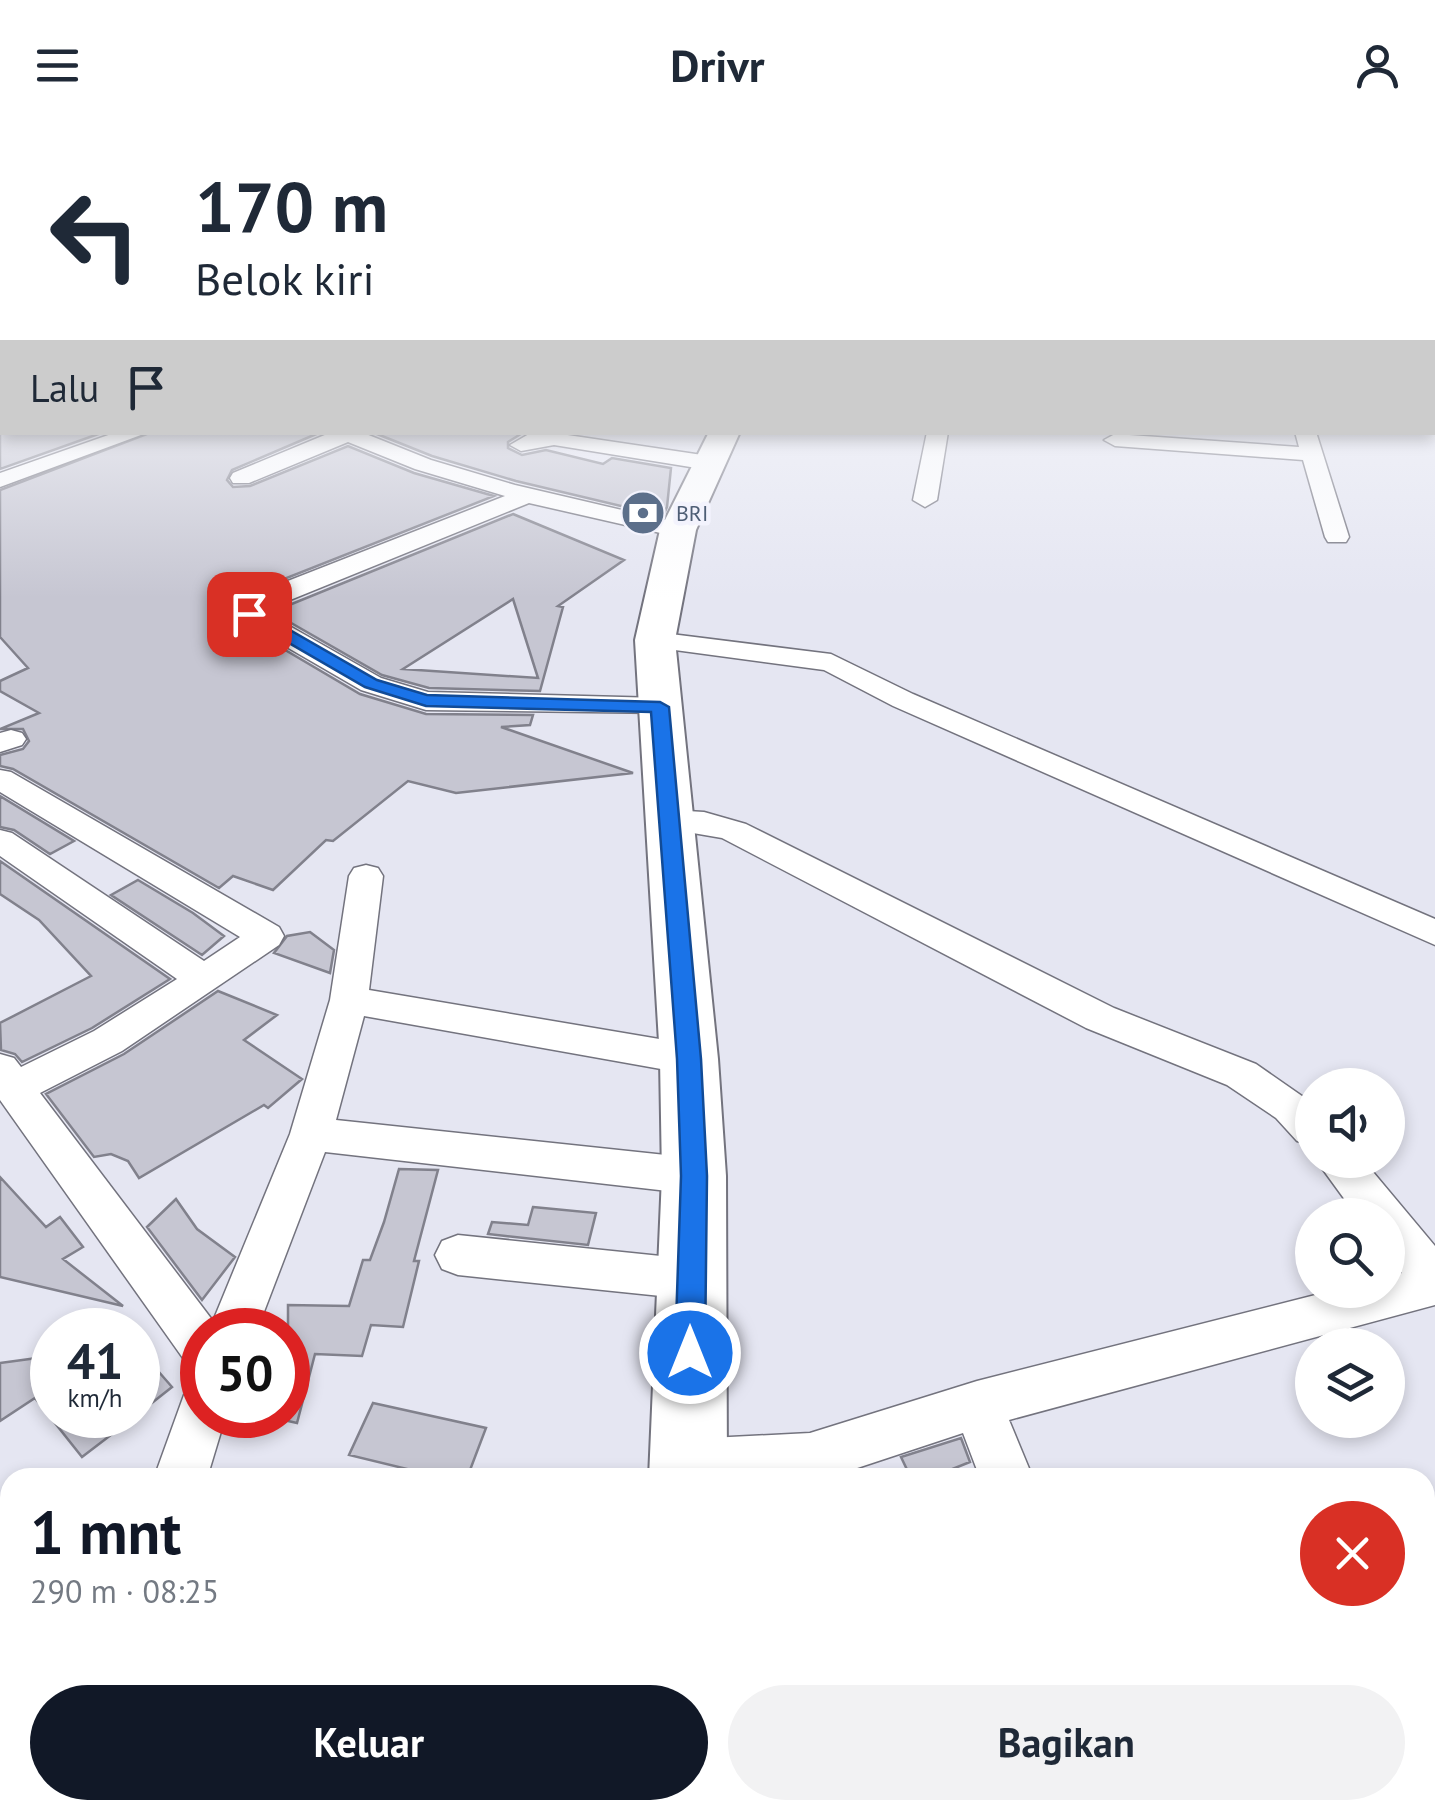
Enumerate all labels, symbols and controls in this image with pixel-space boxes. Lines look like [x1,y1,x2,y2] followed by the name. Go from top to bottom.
[670,36,765,94] text: Drivr
[30,38,85,93] icon: menu
[1350,38,1405,93] icon: person
[195,161,388,251] text: 170 m
[30,170,160,300] icon: left
[195,249,375,307] text: Belok kiri
[119,360,174,415] icon: arrive
[30,363,99,412] text: Lalu
[620,490,666,536] bank icon: BRI
[676,499,708,527] place label: BRI
[207,572,292,657] pin
[222,587,277,642] icon: arrive
[1295,1068,1405,1438] map controls
[1295,1068,1405,1178] button: sound
[1295,1198,1405,1308] button: search
[638,1301,742,1405] position arrow
[180,1308,310,1438] speed limit sign: 50
[67,1328,123,1393] text: 41
[1295,1328,1405,1438] button: layers
[68,1382,122,1414] text: km/h
[30,1493,181,1571] text: 1 mnt
[1300,1501,1405,1606] button: close
[30,1570,219,1612] text: 290 m · 08:25
[30,1685,708,1800] button: Keluar
[728,1685,1405,1800] button: Bagikan

